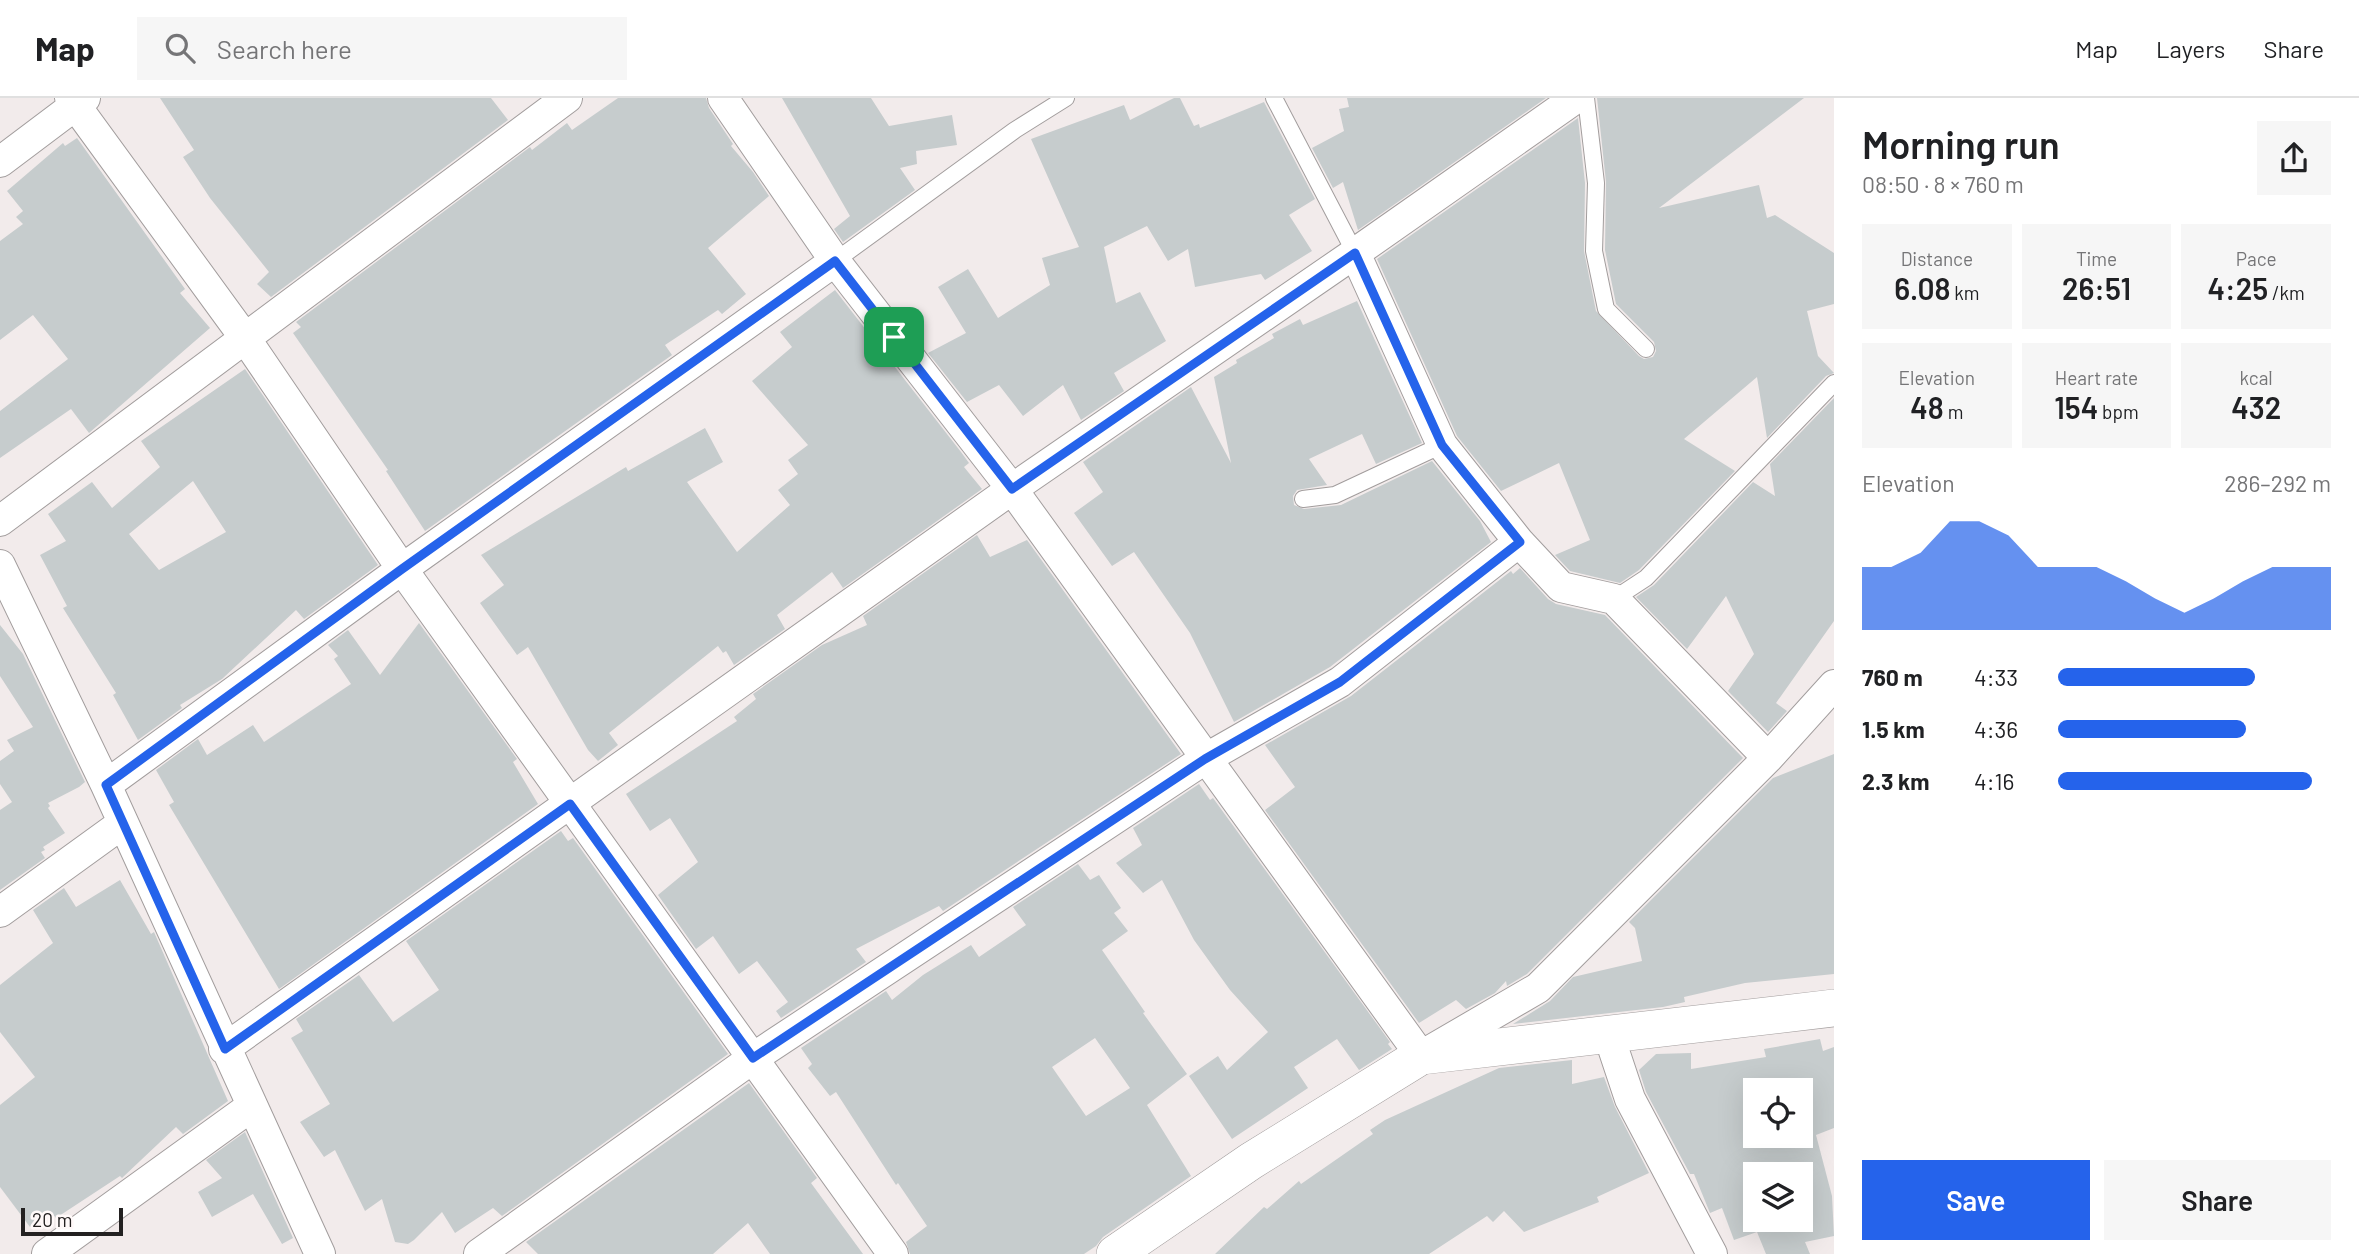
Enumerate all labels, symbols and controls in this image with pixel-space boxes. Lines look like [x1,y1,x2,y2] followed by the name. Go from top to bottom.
[137,17,627,80] search box
[35,28,95,68] text: Map
[161,29,199,67] icon: search
[217,33,352,64] text: Search here
[2075,34,2118,63] text: Map
[2156,34,2225,63] text: Layers
[2263,34,2324,63] text: Share
[1862,121,2060,167] text: Morning run
[2257,121,2331,195] button: share
[1862,170,2024,198] text: 08:50 · 8 × 760 m
[1901,247,1973,270] text: Distance
[2076,247,2117,270] text: Time
[2236,247,2277,270] text: Pace
[1894,270,1950,306] text: 6.08
[2062,270,2131,306] text: 26:51
[2208,270,2268,306] text: 4:25
[1950,281,1979,304] text: km
[2268,281,2305,304] text: /km
[864,307,924,367] pin
[875,318,913,356] icon: arrive
[1899,366,1975,389] text: Elevation
[2055,366,2138,389] text: Heart rate
[2240,366,2273,389] text: kcal
[1910,389,1944,425] text: 48
[2054,389,2098,425] text: 154
[2231,389,2281,425] text: 432
[1944,400,1963,423] text: m
[2098,400,2139,423] text: bpm
[1862,469,1955,497] text: Elevation
[2224,469,2331,497] text: 286–292 m
[1862,663,1923,691] text: 760 m
[1974,663,2018,691] text: 4:33
[1862,715,1925,743] text: 1.5 km
[1974,715,2018,743] text: 4:36
[1862,767,1930,795] text: 2.3 km
[1974,767,2014,795] text: 4:16
[1743,1078,1813,1232] map controls
[1743,1078,1813,1148] button: locate
[1862,1160,2090,1240] button: Save
[2104,1160,2331,1240] button: Share
[1743,1162,1813,1232] button: layers
[21,1205,122,1237] scale bar
[32,1208,72,1231] text: 20 m

